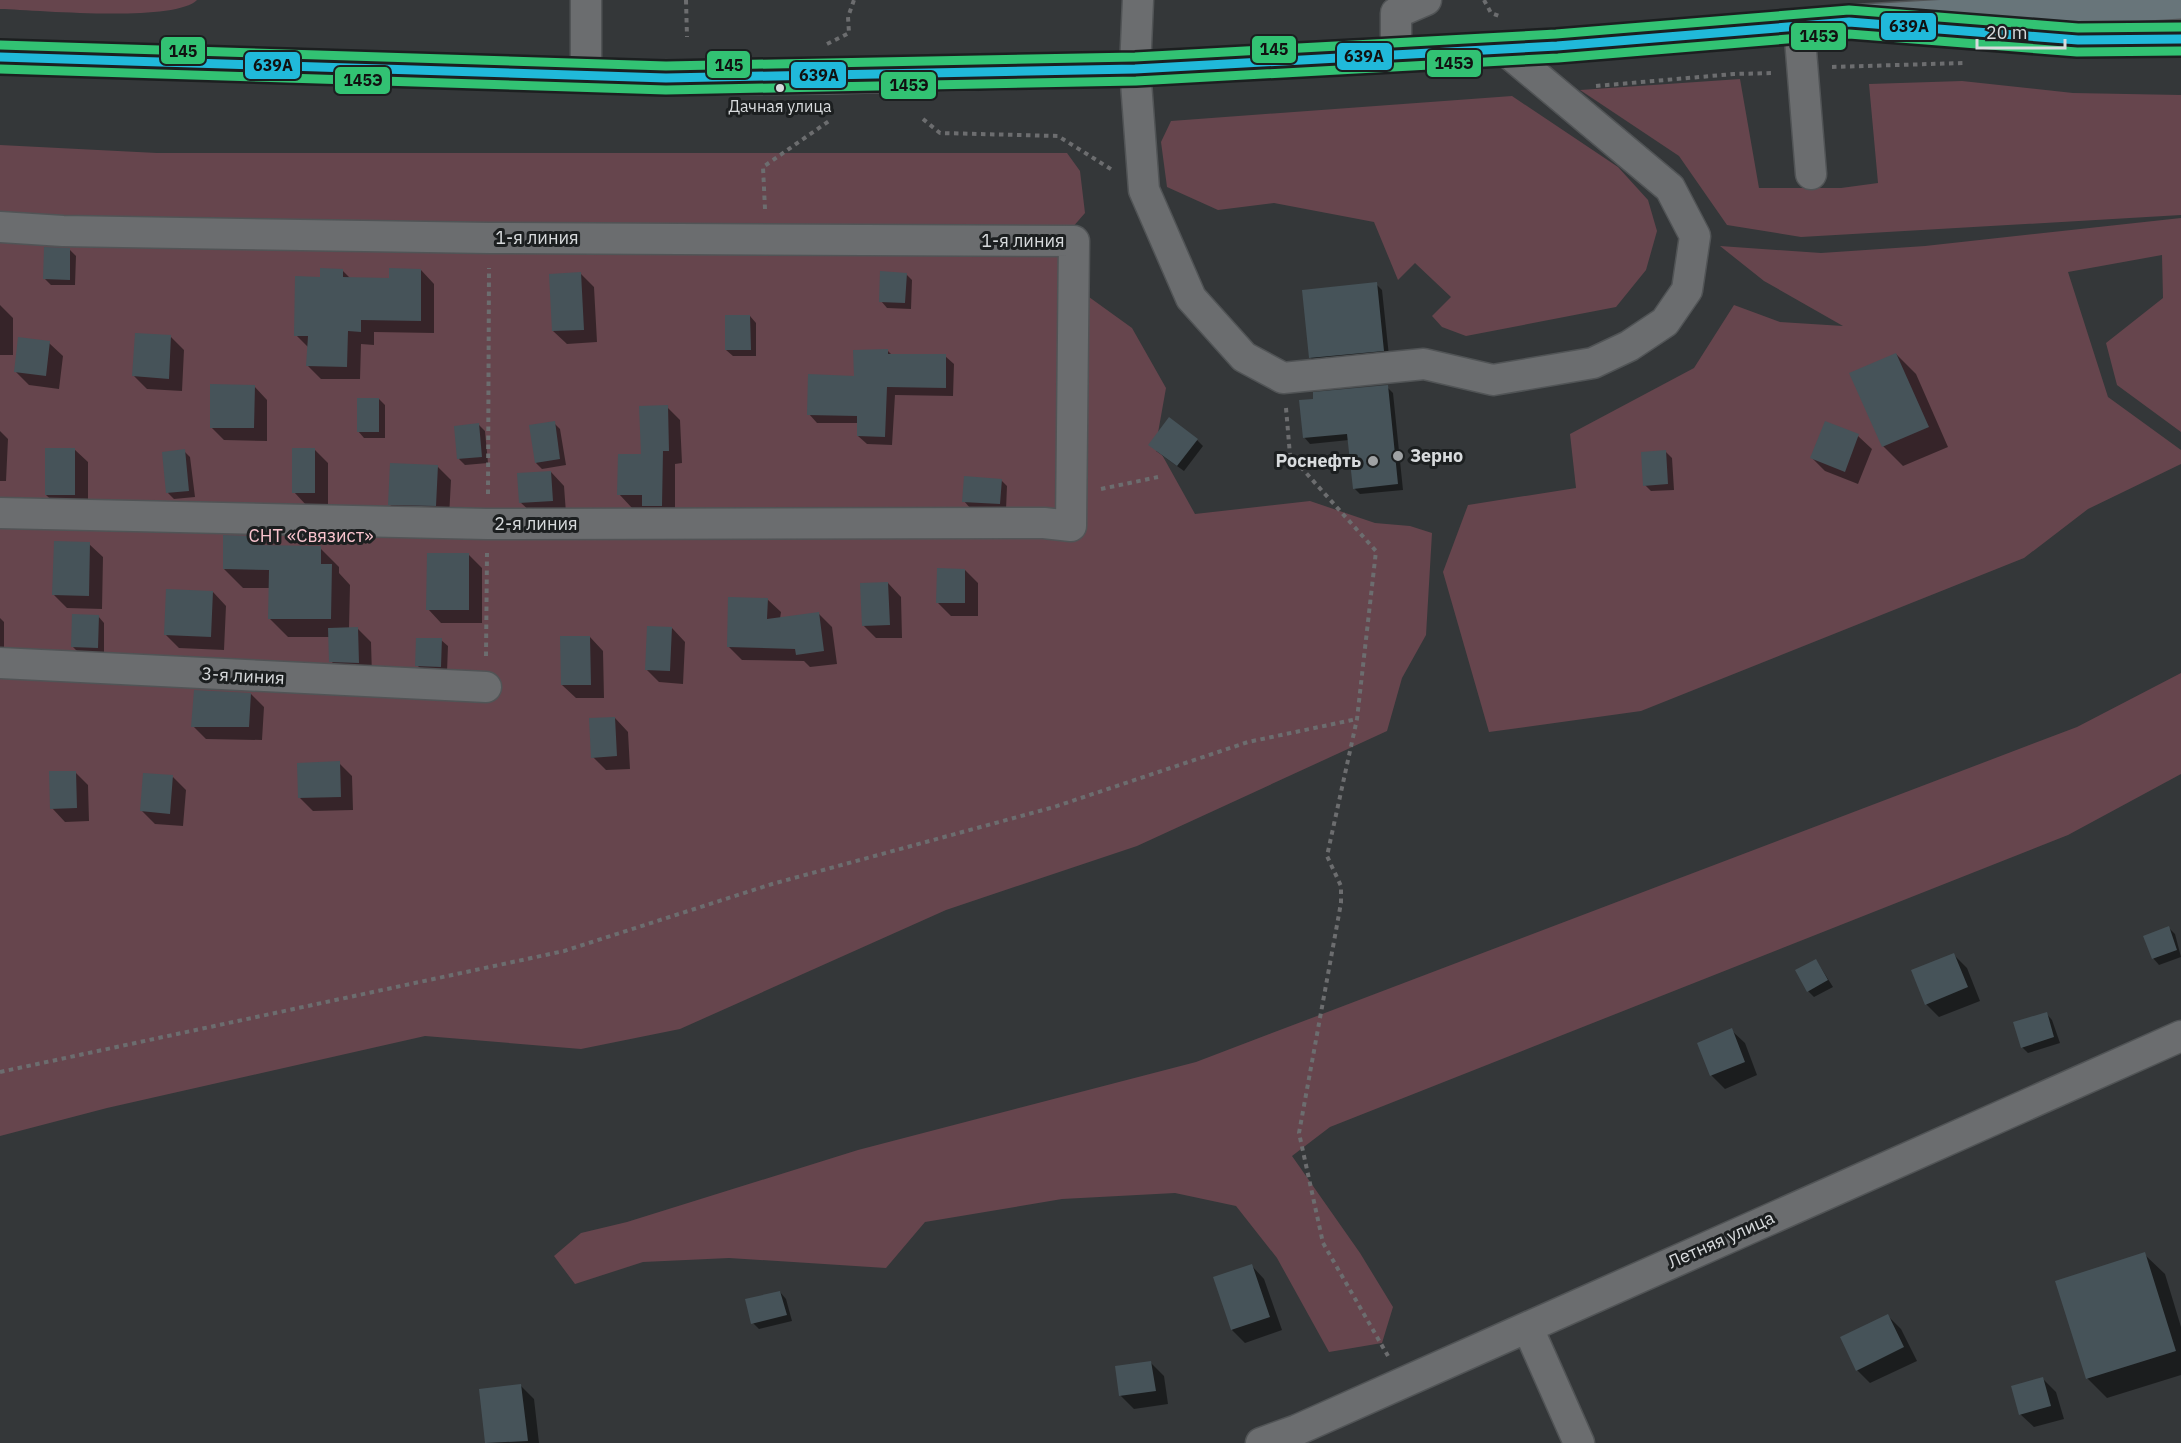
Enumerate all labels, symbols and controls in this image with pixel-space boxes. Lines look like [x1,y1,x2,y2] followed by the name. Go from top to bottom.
[1880,12,1937,41] line badge: 639А
[1977,12,2066,50] scale bar
[1889,16,1929,36] text: 639А
[1986,21,2028,44] text: 20 m
[1790,22,1847,51] line badge: 145Э
[1799,26,1839,46] text: 145Э
[1251,35,1297,64] line badge: 145
[160,36,206,65] line badge: 145
[1260,39,1289,59] text: 145
[169,41,198,61] text: 145
[1336,42,1393,71] line badge: 639А
[1344,46,1384,66] text: 639А
[1426,49,1482,78] line badge: 145Э
[706,50,751,79] line badge: 145
[244,51,301,80] line badge: 639А
[1434,53,1474,73] text: 145Э
[253,55,293,75] text: 639А
[715,55,744,75] text: 145
[790,61,847,89] line badge: 639А
[799,65,839,85] text: 639А
[334,66,391,95] line badge: 145Э
[343,70,383,90] text: 145Э
[880,71,937,100] line badge: 145Э
[889,75,929,95] text: 145Э
[774,82,786,94] marker: Дачная улица
[728,96,832,116] place label: Дачная улица
[495,226,579,249] street label: 1-я линия
[981,229,1065,252] street label: 1-я линия
[1410,444,1463,467] place label: Зерно
[1276,449,1361,472] place label: Роснефть
[1391,449,1405,463] marker: Зерно
[1366,454,1380,468] marker: Роснефть
[494,512,578,535] street label: 2-я линия
[249,524,373,547] park label: СНТ «Связист»
[201,662,285,689] street label: 3-я линия
[1664,1206,1778,1273] street label: Летняя улица

